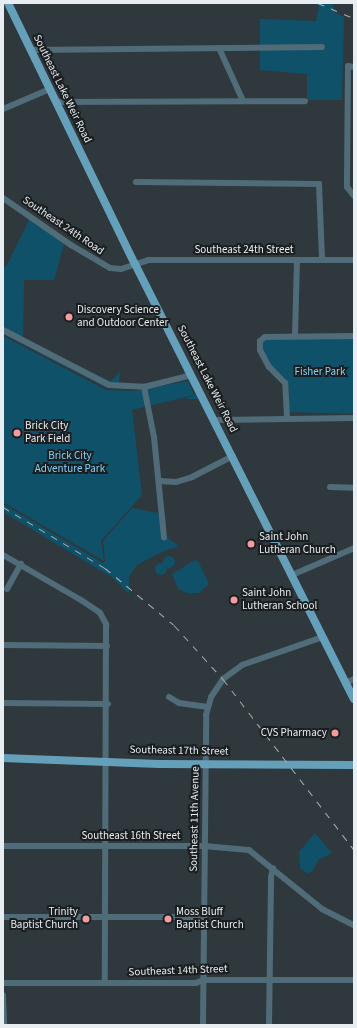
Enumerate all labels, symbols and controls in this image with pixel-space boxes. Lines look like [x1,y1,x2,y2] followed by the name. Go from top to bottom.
[30,33,94,145] street label: Southeast Lake Weir Road
[20,194,106,258] street label: Southeast 24th Road
[194,243,294,257] street label: Southeast 24th Street
[77,304,168,330] place label: Discovery Science and Outdoor Center
[64,312,74,322] marker: Discovery Science and Outdoor Center
[174,323,240,435] street label: Southeast Lake Weir Road
[295,365,345,379] park label: Fisher Park
[25,420,70,446] place label: Brick City Park Field
[12,428,22,438] marker: Brick City Park Field
[35,450,105,476] park label: Brick City Adventure Park
[259,531,336,557] place label: Saint John Lutheran Church
[246,539,256,549] marker: Saint John Lutheran Church
[242,587,317,613] place label: Saint John Lutheran School
[229,595,239,605] marker: Saint John Lutheran School
[261,726,327,740] place label: CVS Pharmacy
[330,728,340,738] marker: CVS Pharmacy
[129,744,229,758] street label: Southeast 17th Street
[187,766,203,872] street label: Southeast 11th Avenue
[81,829,181,843] street label: Southeast 16th Street
[10,906,78,932] place label: Trinity Baptist Church
[176,906,244,932] place label: Moss Bluff Baptist Church
[81,914,91,924] marker: Trinity Baptist Church
[163,914,173,924] marker: Moss Bluff Baptist Church
[128,963,228,979] street label: Southeast 14th Street

